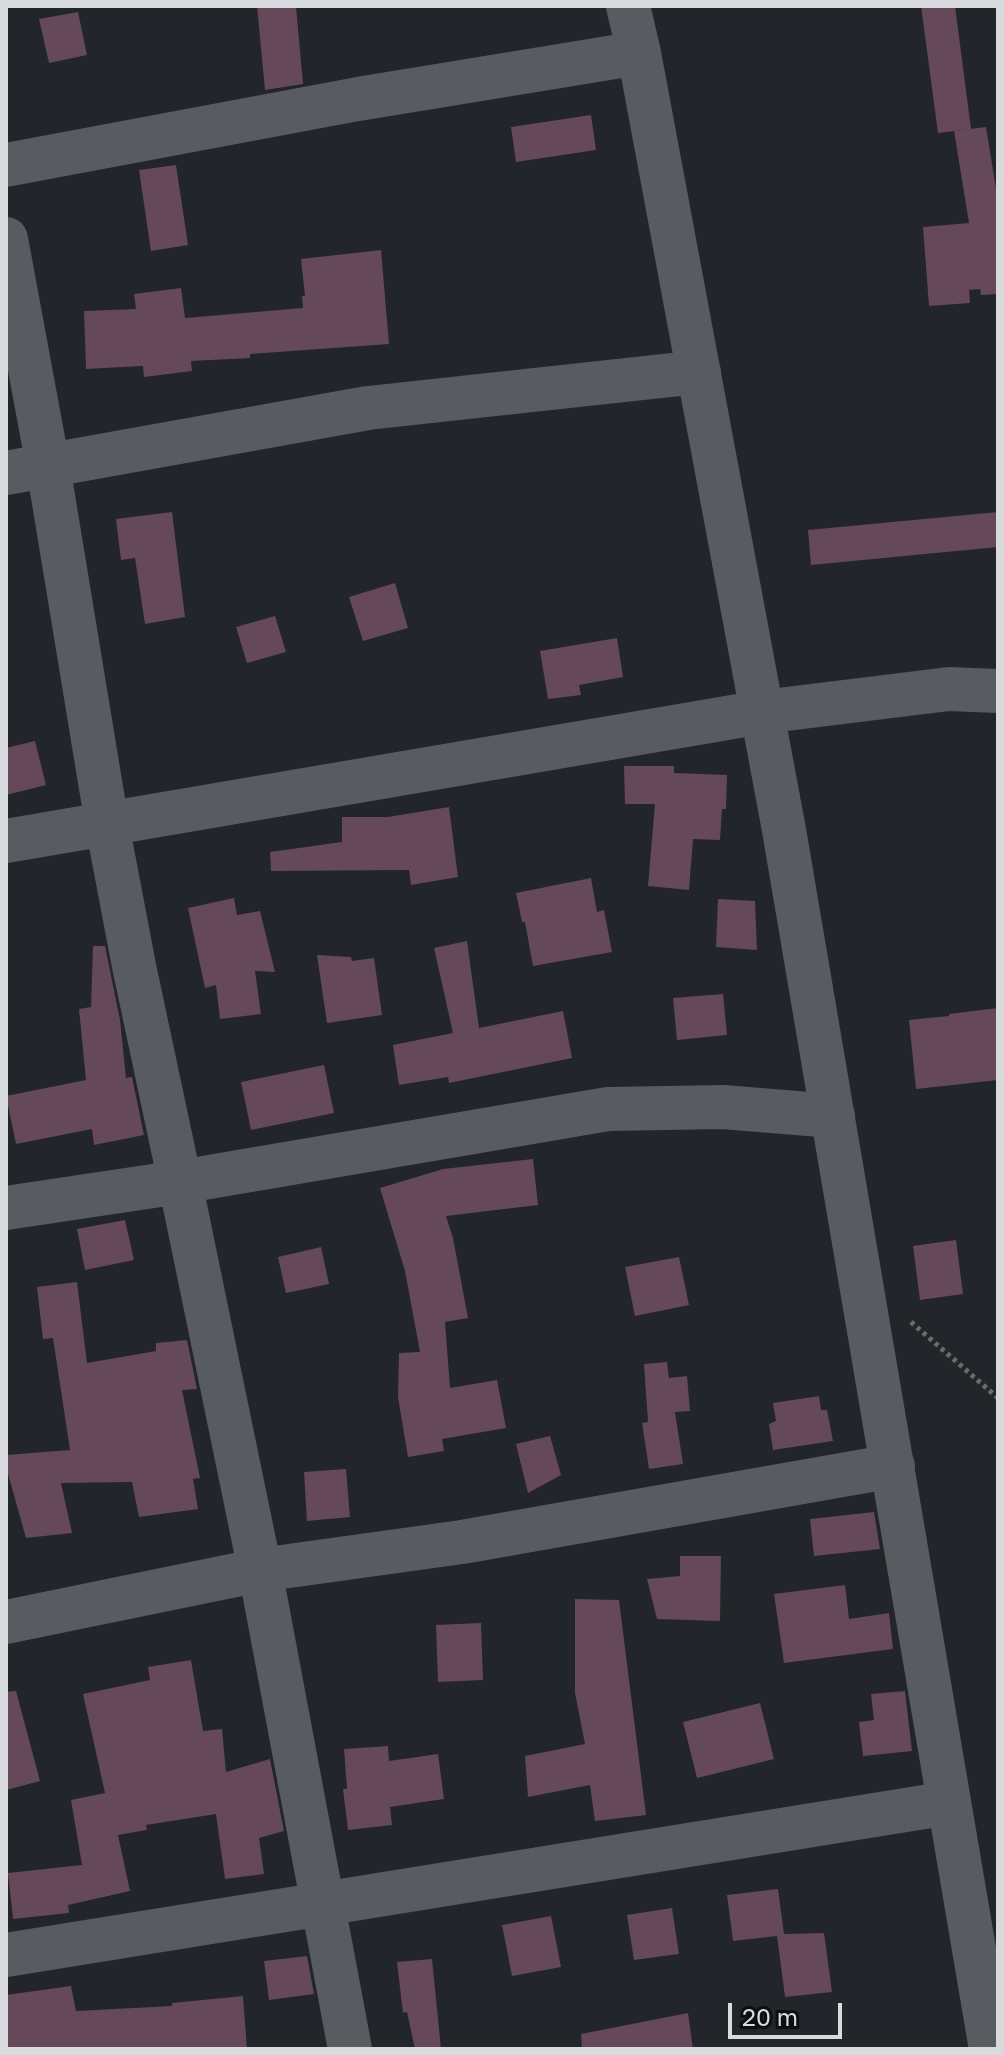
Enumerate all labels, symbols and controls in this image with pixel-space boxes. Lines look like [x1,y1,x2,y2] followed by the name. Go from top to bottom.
[732,1987,846,2037] scale bar
[742,2002,798,2031] text: 20 m

